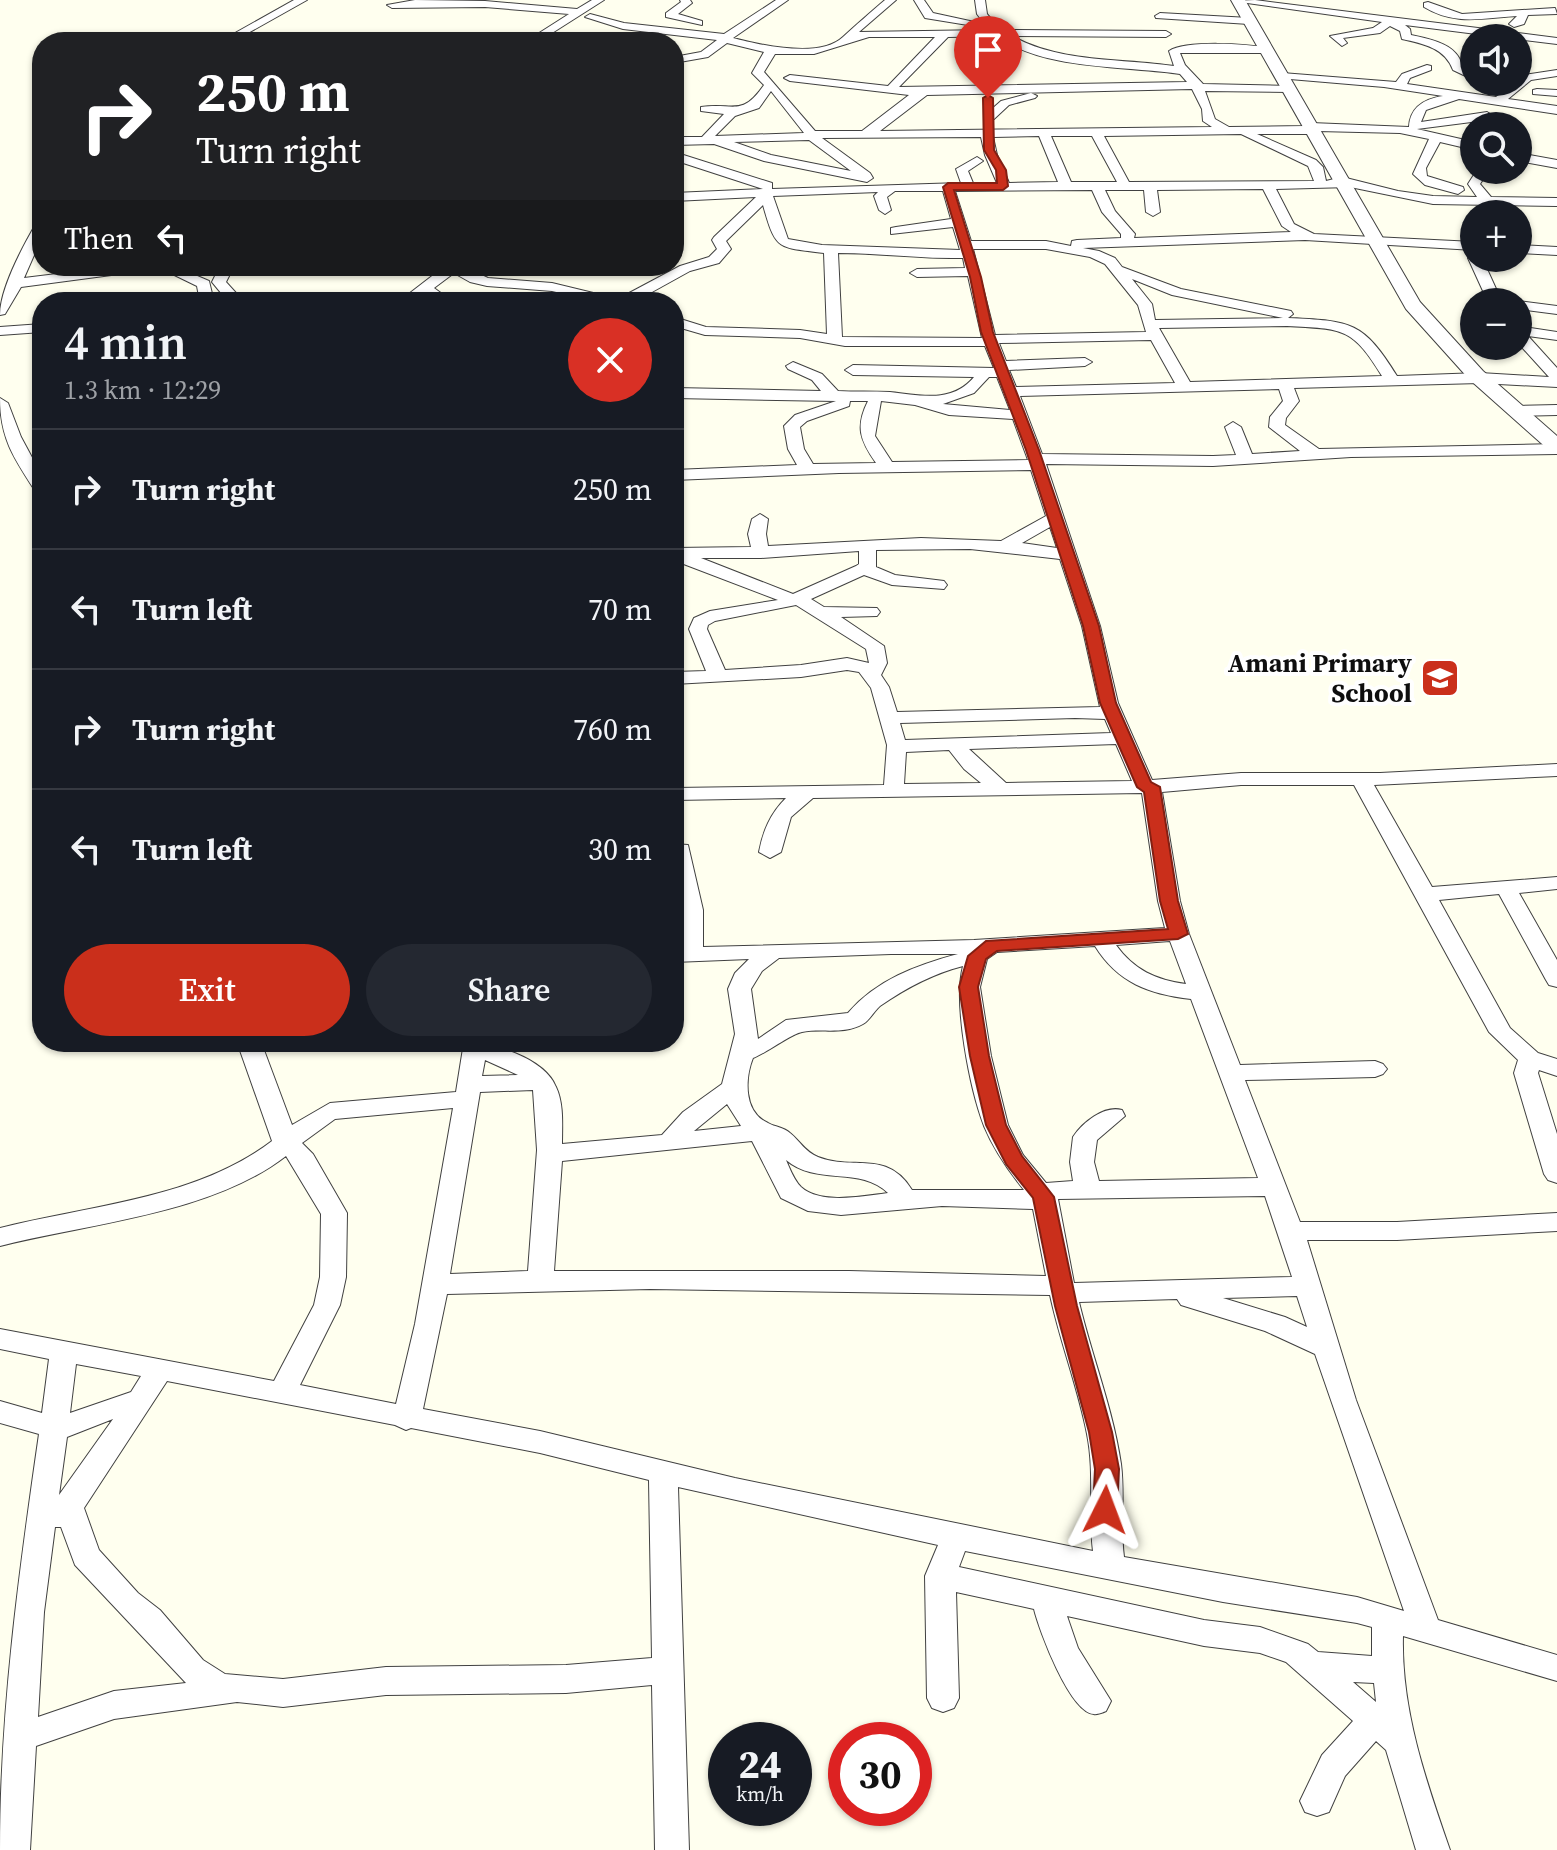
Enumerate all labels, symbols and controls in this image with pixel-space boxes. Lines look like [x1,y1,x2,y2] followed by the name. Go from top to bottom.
[954,16,1022,98] pin
[1460,24,1532,360] map controls
[1460,24,1532,96] button: sound
[966,28,1010,72] icon: arrive
[196,53,350,130] text: 250 m
[64,64,168,168] icon: right
[1460,112,1532,184] button: search
[196,126,361,175] text: Turn right
[1460,200,1532,272] button: +
[150,216,194,260] icon: left
[64,218,134,259] text: Then
[1460,288,1532,360] button: −
[64,309,187,375] text: 4 min
[568,318,652,402] button: close
[64,372,221,408] text: 1.3 km · 12:29
[64,467,108,511] icon: right
[132,469,275,510] text: Turn right
[573,469,652,510] text: 250 m
[64,587,108,631] icon: left
[132,589,252,630] text: Turn left
[588,589,652,630] text: 70 m
[1228,645,1412,711] place label: Amani Primary School
[1419,657,1461,699] school or university icon: Amani Primary School
[64,707,108,751] icon: right
[132,709,275,750] text: Turn right
[573,709,652,750] text: 760 m
[64,827,108,871] icon: left
[132,829,252,870] text: Turn left
[588,829,652,870] text: 30 m
[64,944,350,1036] button: Exit
[366,944,652,1036] button: Share
[1063,1468,1147,1552] position arrow
[828,1722,932,1826] speed limit sign: 30
[738,1737,782,1791] text: 24
[736,1780,784,1808] text: km/h

